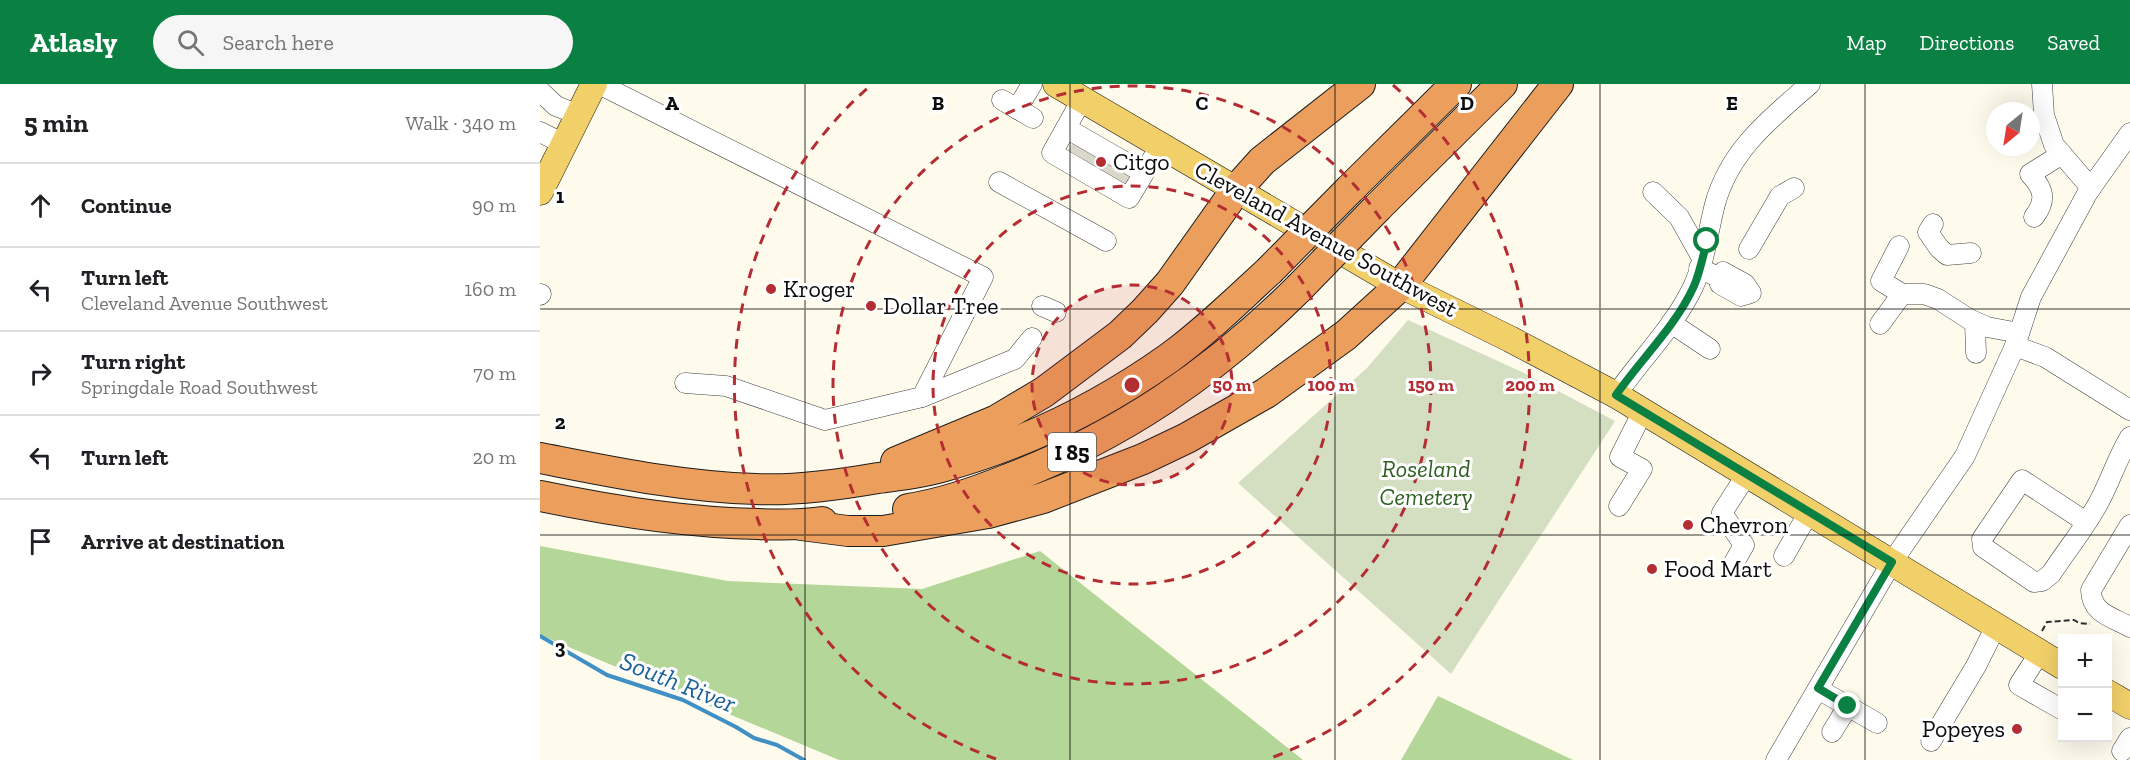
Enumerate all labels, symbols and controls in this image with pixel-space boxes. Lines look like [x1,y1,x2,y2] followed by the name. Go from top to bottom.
[153,15,573,69] search box
[30,26,117,59] text: Atlasly
[174,26,207,59] icon: search
[222,29,334,56] text: Search here
[1847,30,1887,55] text: Map
[1920,30,2014,55] text: Directions
[2047,30,2100,55] text: Saved
[665,91,679,115] text: A
[932,91,944,115] text: B
[1196,91,1209,115] text: C
[1460,91,1474,115] text: D
[1726,91,1738,115] text: E
[1986,102,2040,156] north arrow
[24,107,88,139] text: 5 min
[405,111,516,135] text: Walk · 340 m
[1113,147,1170,176] place label: Citgo
[1190,154,1463,323] street label: Cleveland Avenue Southwest
[1094,155,1108,169] marker: Citgo
[556,184,564,208] text: 1
[24,189,57,222] icon: ahead
[81,192,172,219] text: Continue
[472,193,516,217] text: 90 m
[1693,227,1719,253] route start
[81,264,168,291] text: Turn left
[24,273,57,306] icon: left
[783,274,855,303] place label: Kroger
[464,277,516,301] text: 160 m
[764,282,778,296] marker: Kroger
[81,291,328,315] text: Cleveland Avenue Southwest
[883,291,998,320] place label: Dollar Tree
[864,299,878,313] marker: Dollar Tree
[81,348,185,375] text: Turn right
[24,357,57,390] icon: right
[473,361,516,385] text: 70 m
[1213,374,1252,396] text: 50 m
[1307,374,1355,396] text: 100 m
[1408,374,1454,396] text: 150 m
[1505,374,1555,396] text: 200 m
[81,375,318,399] text: Springdale Road Southwest
[1122,375,1142,395] centre of rings
[555,410,566,434] text: 2
[1048,433,1096,471] road number: I 85
[24,441,57,474] icon: left
[81,444,168,471] text: Turn left
[472,445,516,469] text: 20 m
[1379,454,1473,511] park label: Roseland Cemetery
[1700,510,1788,539] place label: Chevron
[1681,518,1695,532] marker: Chevron
[24,525,57,558] icon: arrive
[81,528,284,555] text: Arrive at destination
[1664,554,1772,583] place label: Food Mart
[1645,562,1659,576] marker: Food Mart
[2058,634,2112,742] map controls
[2058,634,2112,688] button: +
[555,635,566,659] text: 3
[616,644,740,720] water label: South River
[2058,688,2112,742] button: −
[1834,692,1860,718] route end
[1922,714,2005,743] place label: Popeyes
[2010,722,2024,736] marker: Popeyes

